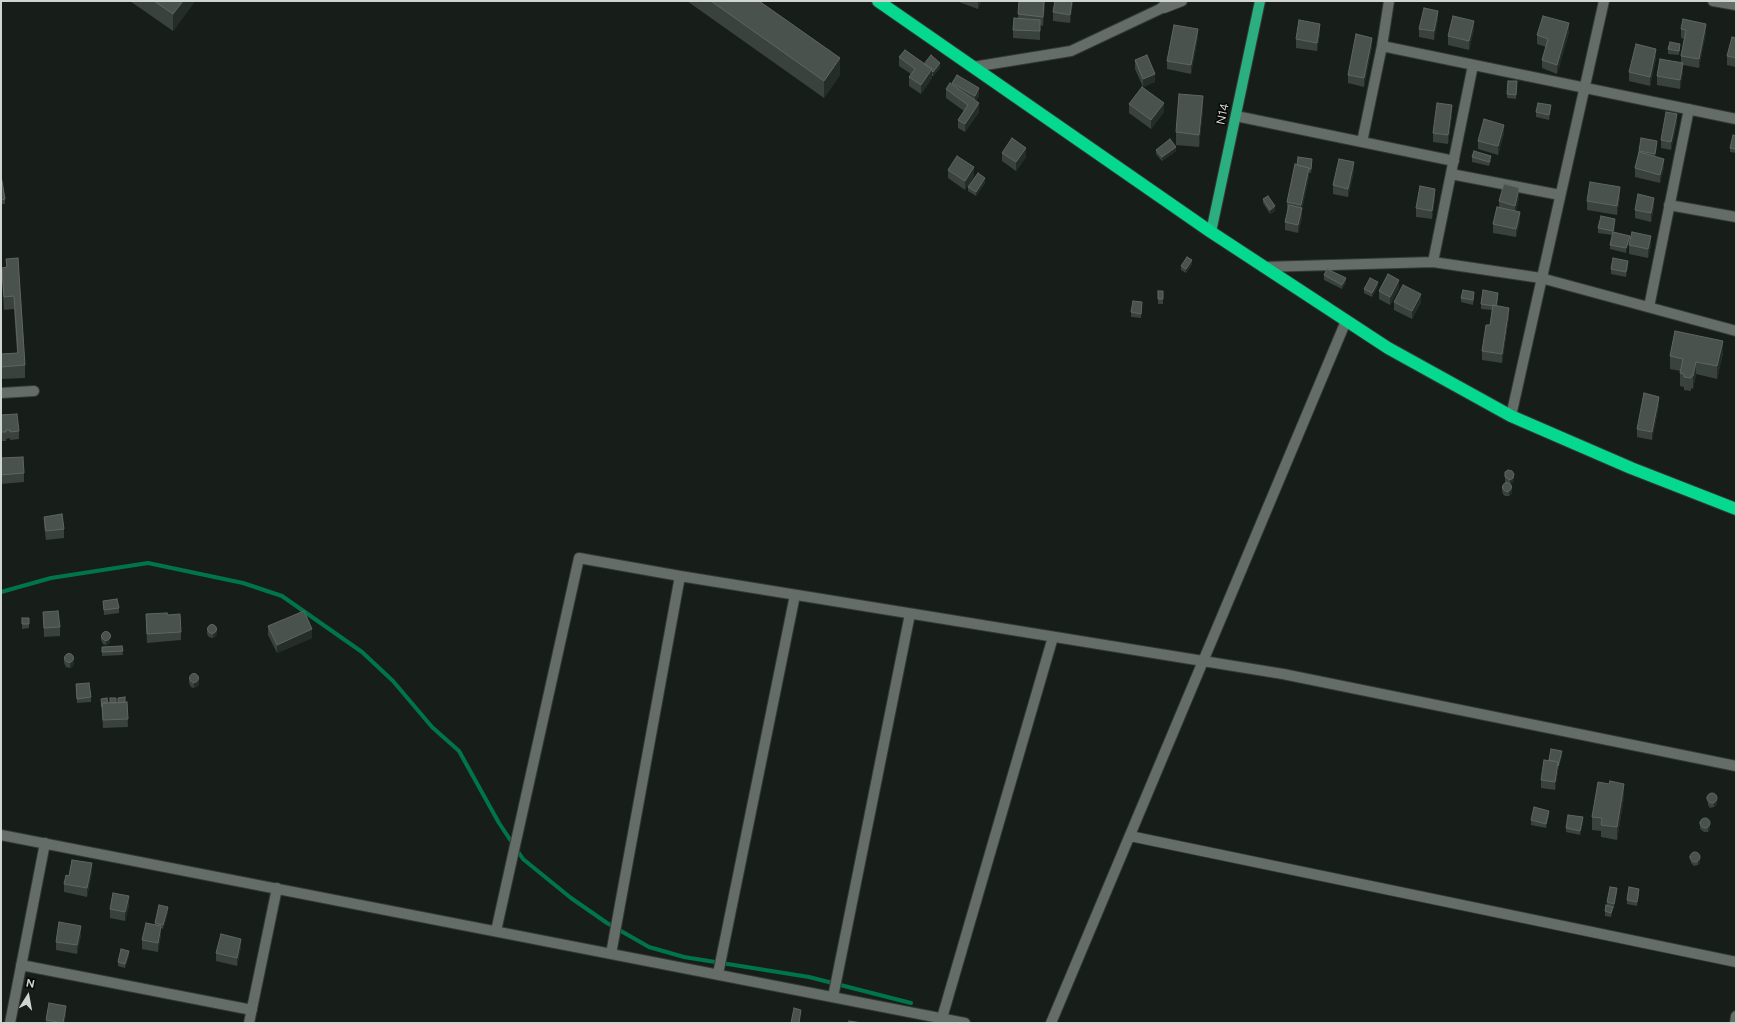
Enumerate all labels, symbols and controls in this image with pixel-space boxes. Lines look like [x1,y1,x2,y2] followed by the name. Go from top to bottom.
[1214,102,1232,126] street label: N14
[8,976,48,1016] north arrow
[25,977,36,991] text: N

